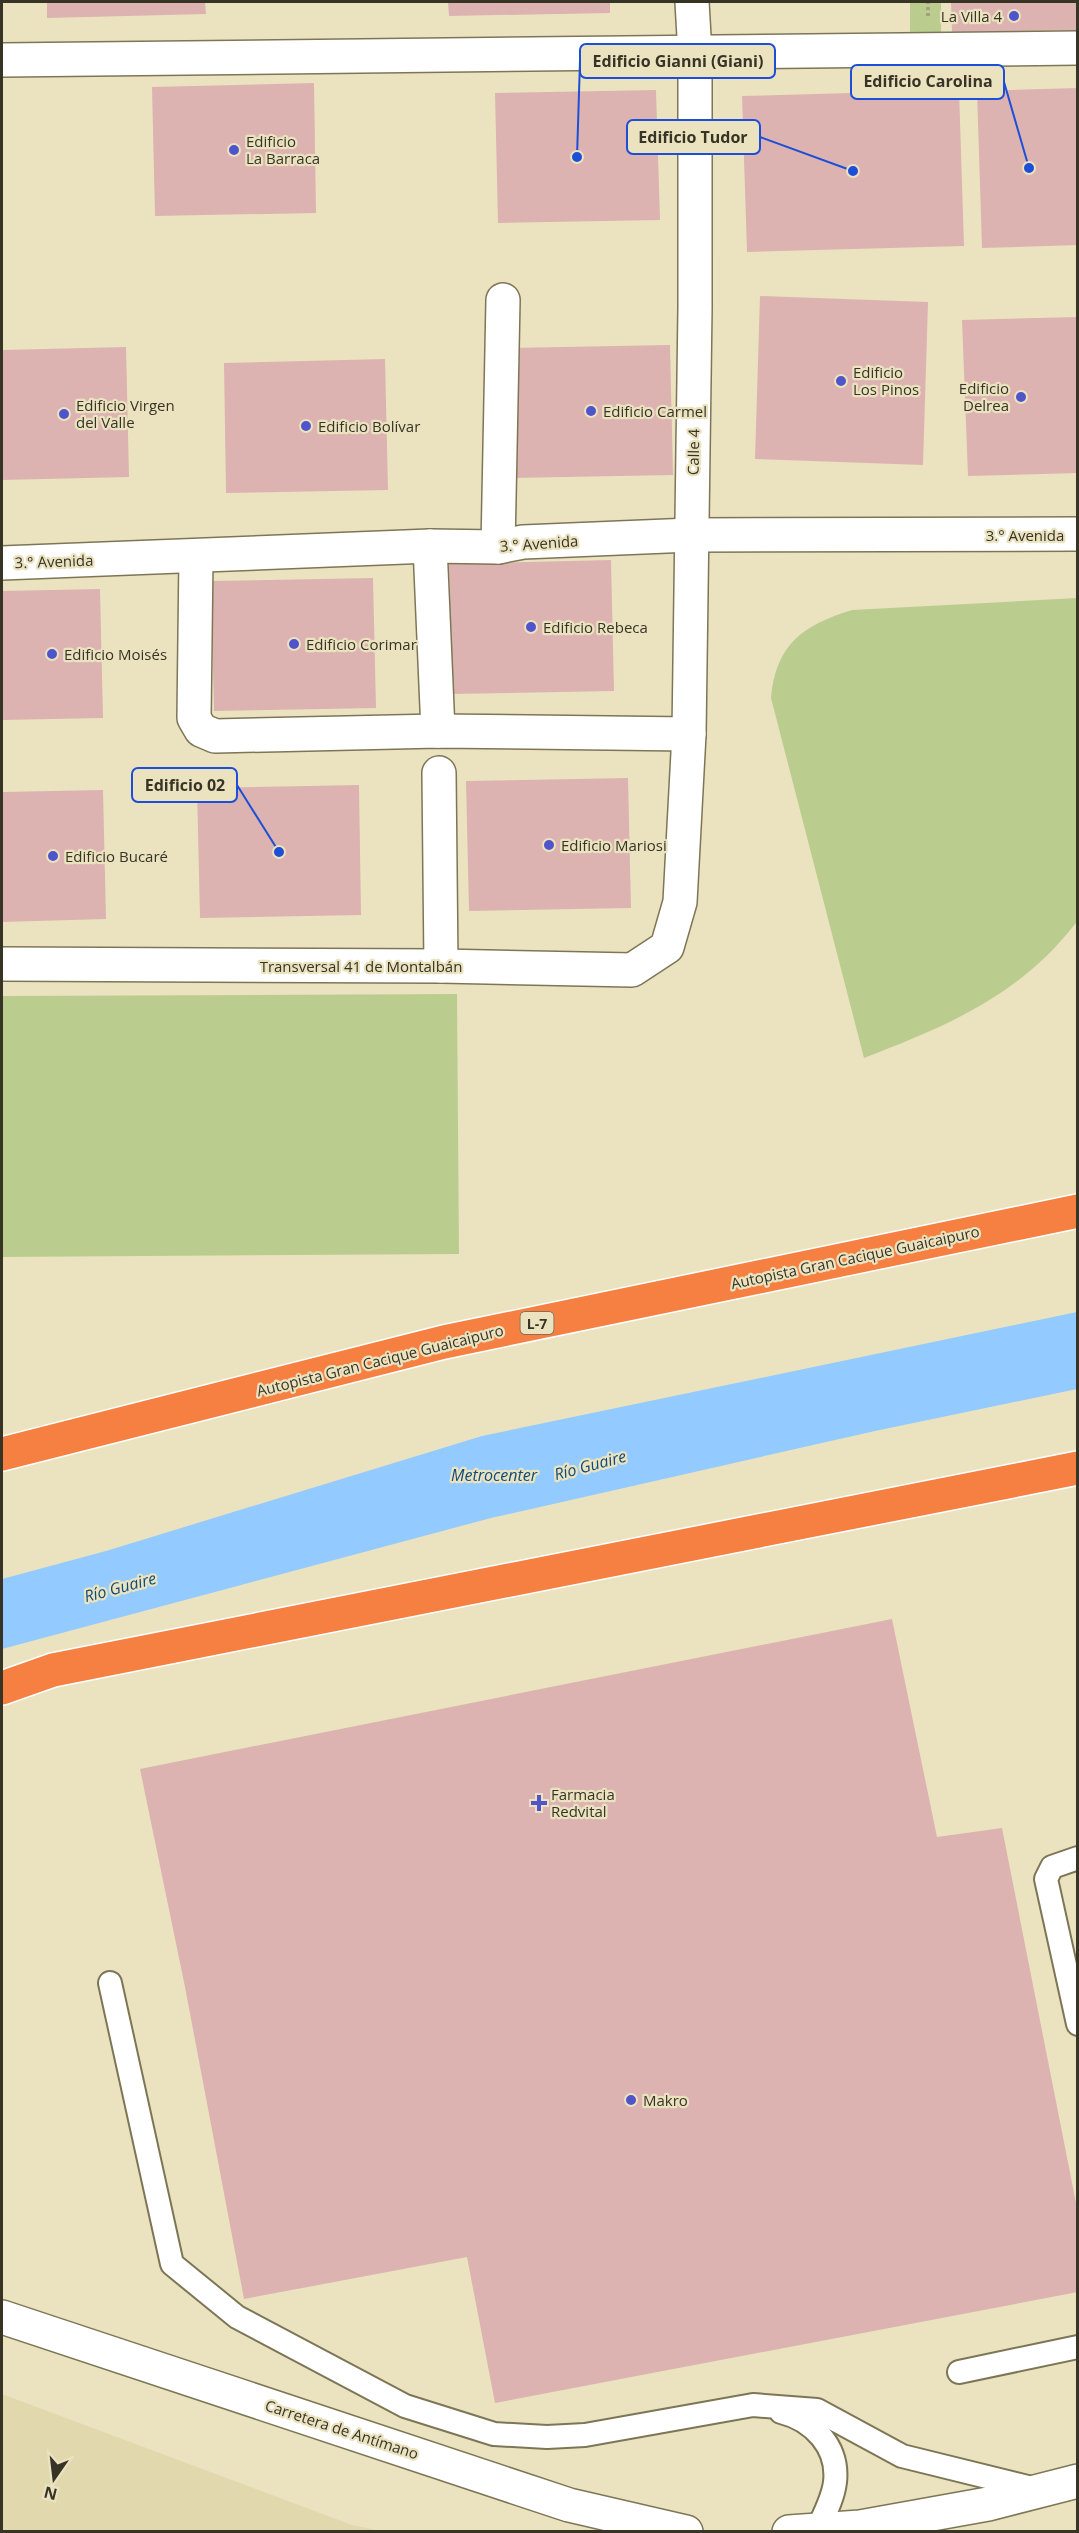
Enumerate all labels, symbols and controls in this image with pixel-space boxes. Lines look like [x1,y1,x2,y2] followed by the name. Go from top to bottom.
[941,6,1002,26] place label: La Villa 4
[1007,9,1021,23] marker: La Villa 4
[580,44,775,78] callout: Edificio Gianni (Giani)
[593,50,763,72] text: Edificio Gianni (Giani)
[851,65,1004,99] callout: Edificio Carolina
[863,70,993,92] text: Edificio Carolina
[627,120,760,154] callout: Edificio Tudor
[638,126,748,148] text: Edificio Tudor
[246,131,320,168] place label: Edificio La Barraca
[227,143,241,157] marker: Edificio La Barraca
[853,362,919,399] place label: Edificio Los Pinos
[834,374,848,388] marker: Edificio Los Pinos
[959,378,1009,415] place label: Edificio Delrea
[1014,390,1028,404] marker: Edificio Delrea
[76,395,175,432] place label: Edificio Virgen del Valle
[603,401,707,421] place label: Edificio Carmel
[584,404,598,418] marker: Edificio Carmel
[57,407,71,421] marker: Edificio Virgen del Valle
[318,416,420,436] place label: Edificio Bolívar
[299,419,313,433] marker: Edificio Bolívar
[683,428,703,475] street label: Calle 4
[986,525,1064,545] street label: 3.° Avenida
[499,530,579,556] street label: 3.° Avenida
[14,550,94,572] street label: 3.° Avenida
[543,617,648,637] place label: Edificio Rebeca
[524,620,538,634] marker: Edificio Rebeca
[306,634,417,654] place label: Edificio Corimar
[287,637,301,651] marker: Edificio Corimar
[64,644,167,664] place label: Edificio Moisés
[45,647,59,661] marker: Edificio Moisés
[132,768,237,802] callout: Edificio 02
[145,774,225,796] text: Edificio 02
[561,835,667,855] place label: Edificio Mariosi
[542,838,556,852] marker: Edificio Mariosi
[65,846,168,866] place label: Edificio Bucaré
[46,849,60,863] marker: Edificio Bucaré
[260,956,462,976] street label: Transversal 41 de Montalbán
[729,1221,981,1293] street label: Autopista Gran Cacique Guaicaipuro
[520,1312,554,1334] road number: L-7
[254,1320,506,1400] street label: Autopista Gran Cacique Guaicaipuro
[551,1445,629,1485] water label: Río Guaire
[451,1464,538,1486] water label: Metrocenter
[81,1567,159,1607] water label: Río Guaire
[551,1784,615,1821] place label: Farmacia Redvital
[532,1796,546,1810] marker: Farmacia Redvital
[643,2090,688,2110] place label: Makro
[624,2093,638,2107] marker: Makro
[263,2395,421,2463] street label: Carretera de Antímano
[24,2449,84,2509] north arrow
[41,2481,59,2506] text: N

